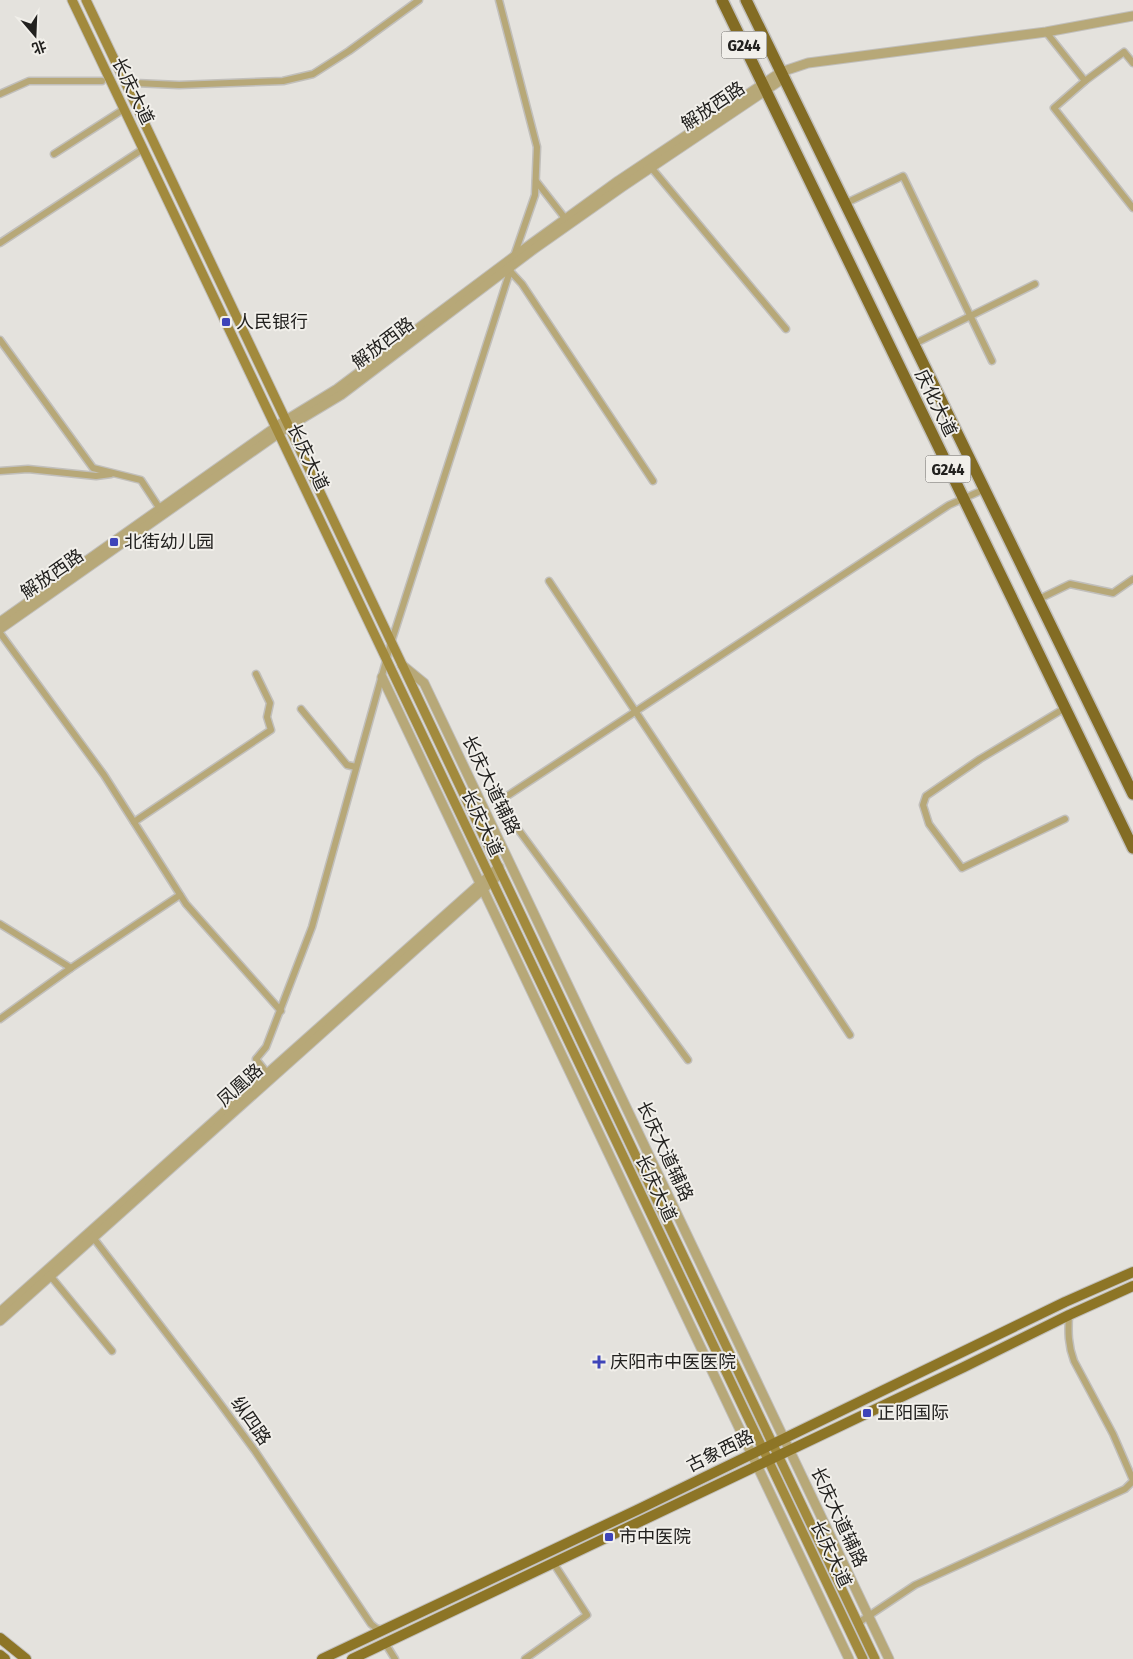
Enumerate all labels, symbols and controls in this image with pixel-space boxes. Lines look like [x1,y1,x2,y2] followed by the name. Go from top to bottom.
[10,10,60,60] north arrow
[722,32,766,58] road number: G244
[30,37,48,57] text: 北
[107,54,159,128] street label: 长庆大道
[677,77,749,135] street label: 解放西路
[236,311,308,333] place label: 人民银行
[348,313,418,373] street label: 解放西路
[220,316,232,328] marker: 人民银行
[910,366,962,440] street label: 庆化大道
[283,420,333,494] street label: 长庆大道
[926,456,970,482] road number: G244
[124,531,214,553] place label: 北街幼儿园
[108,536,120,548] marker: 北街幼儿园
[16,544,88,604] street label: 解放西路
[458,732,524,838] street label: 长庆大道辅路
[457,786,507,860] street label: 长庆大道
[213,1059,267,1111] street label: 凤凰路
[632,1097,698,1205] street label: 长庆大道辅路
[631,1151,681,1225] street label: 长庆大道
[610,1351,736,1373] place label: 庆阳市中医医院
[592,1355,606,1369] marker: 庆阳市中医医院
[227,1393,275,1449] street label: 纵四路
[877,1402,949,1424] place label: 正阳国际
[861,1407,873,1419] marker: 正阳国际
[683,1425,757,1477] street label: 古象西路
[806,1463,872,1571] street label: 长庆大道辅路
[806,1517,856,1591] street label: 长庆大道
[619,1526,691,1548] place label: 市中医院
[603,1531,615,1543] marker: 市中医院

